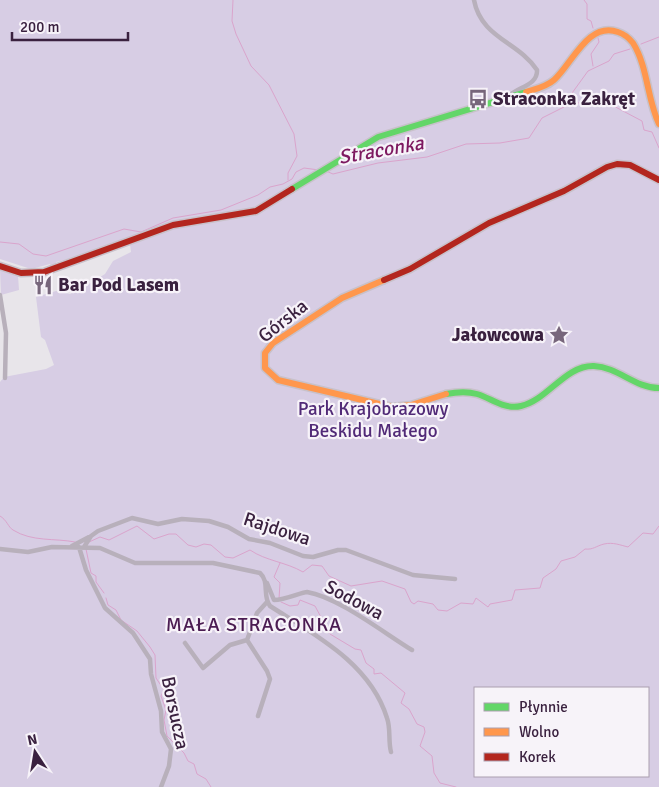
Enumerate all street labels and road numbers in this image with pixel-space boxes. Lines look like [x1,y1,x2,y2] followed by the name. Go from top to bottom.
[253,294,313,348] street label: Górska
[240,507,314,551] street label: Rajdowa
[320,575,388,625] street label: Sodowa
[156,674,194,752] street label: Borsucza

